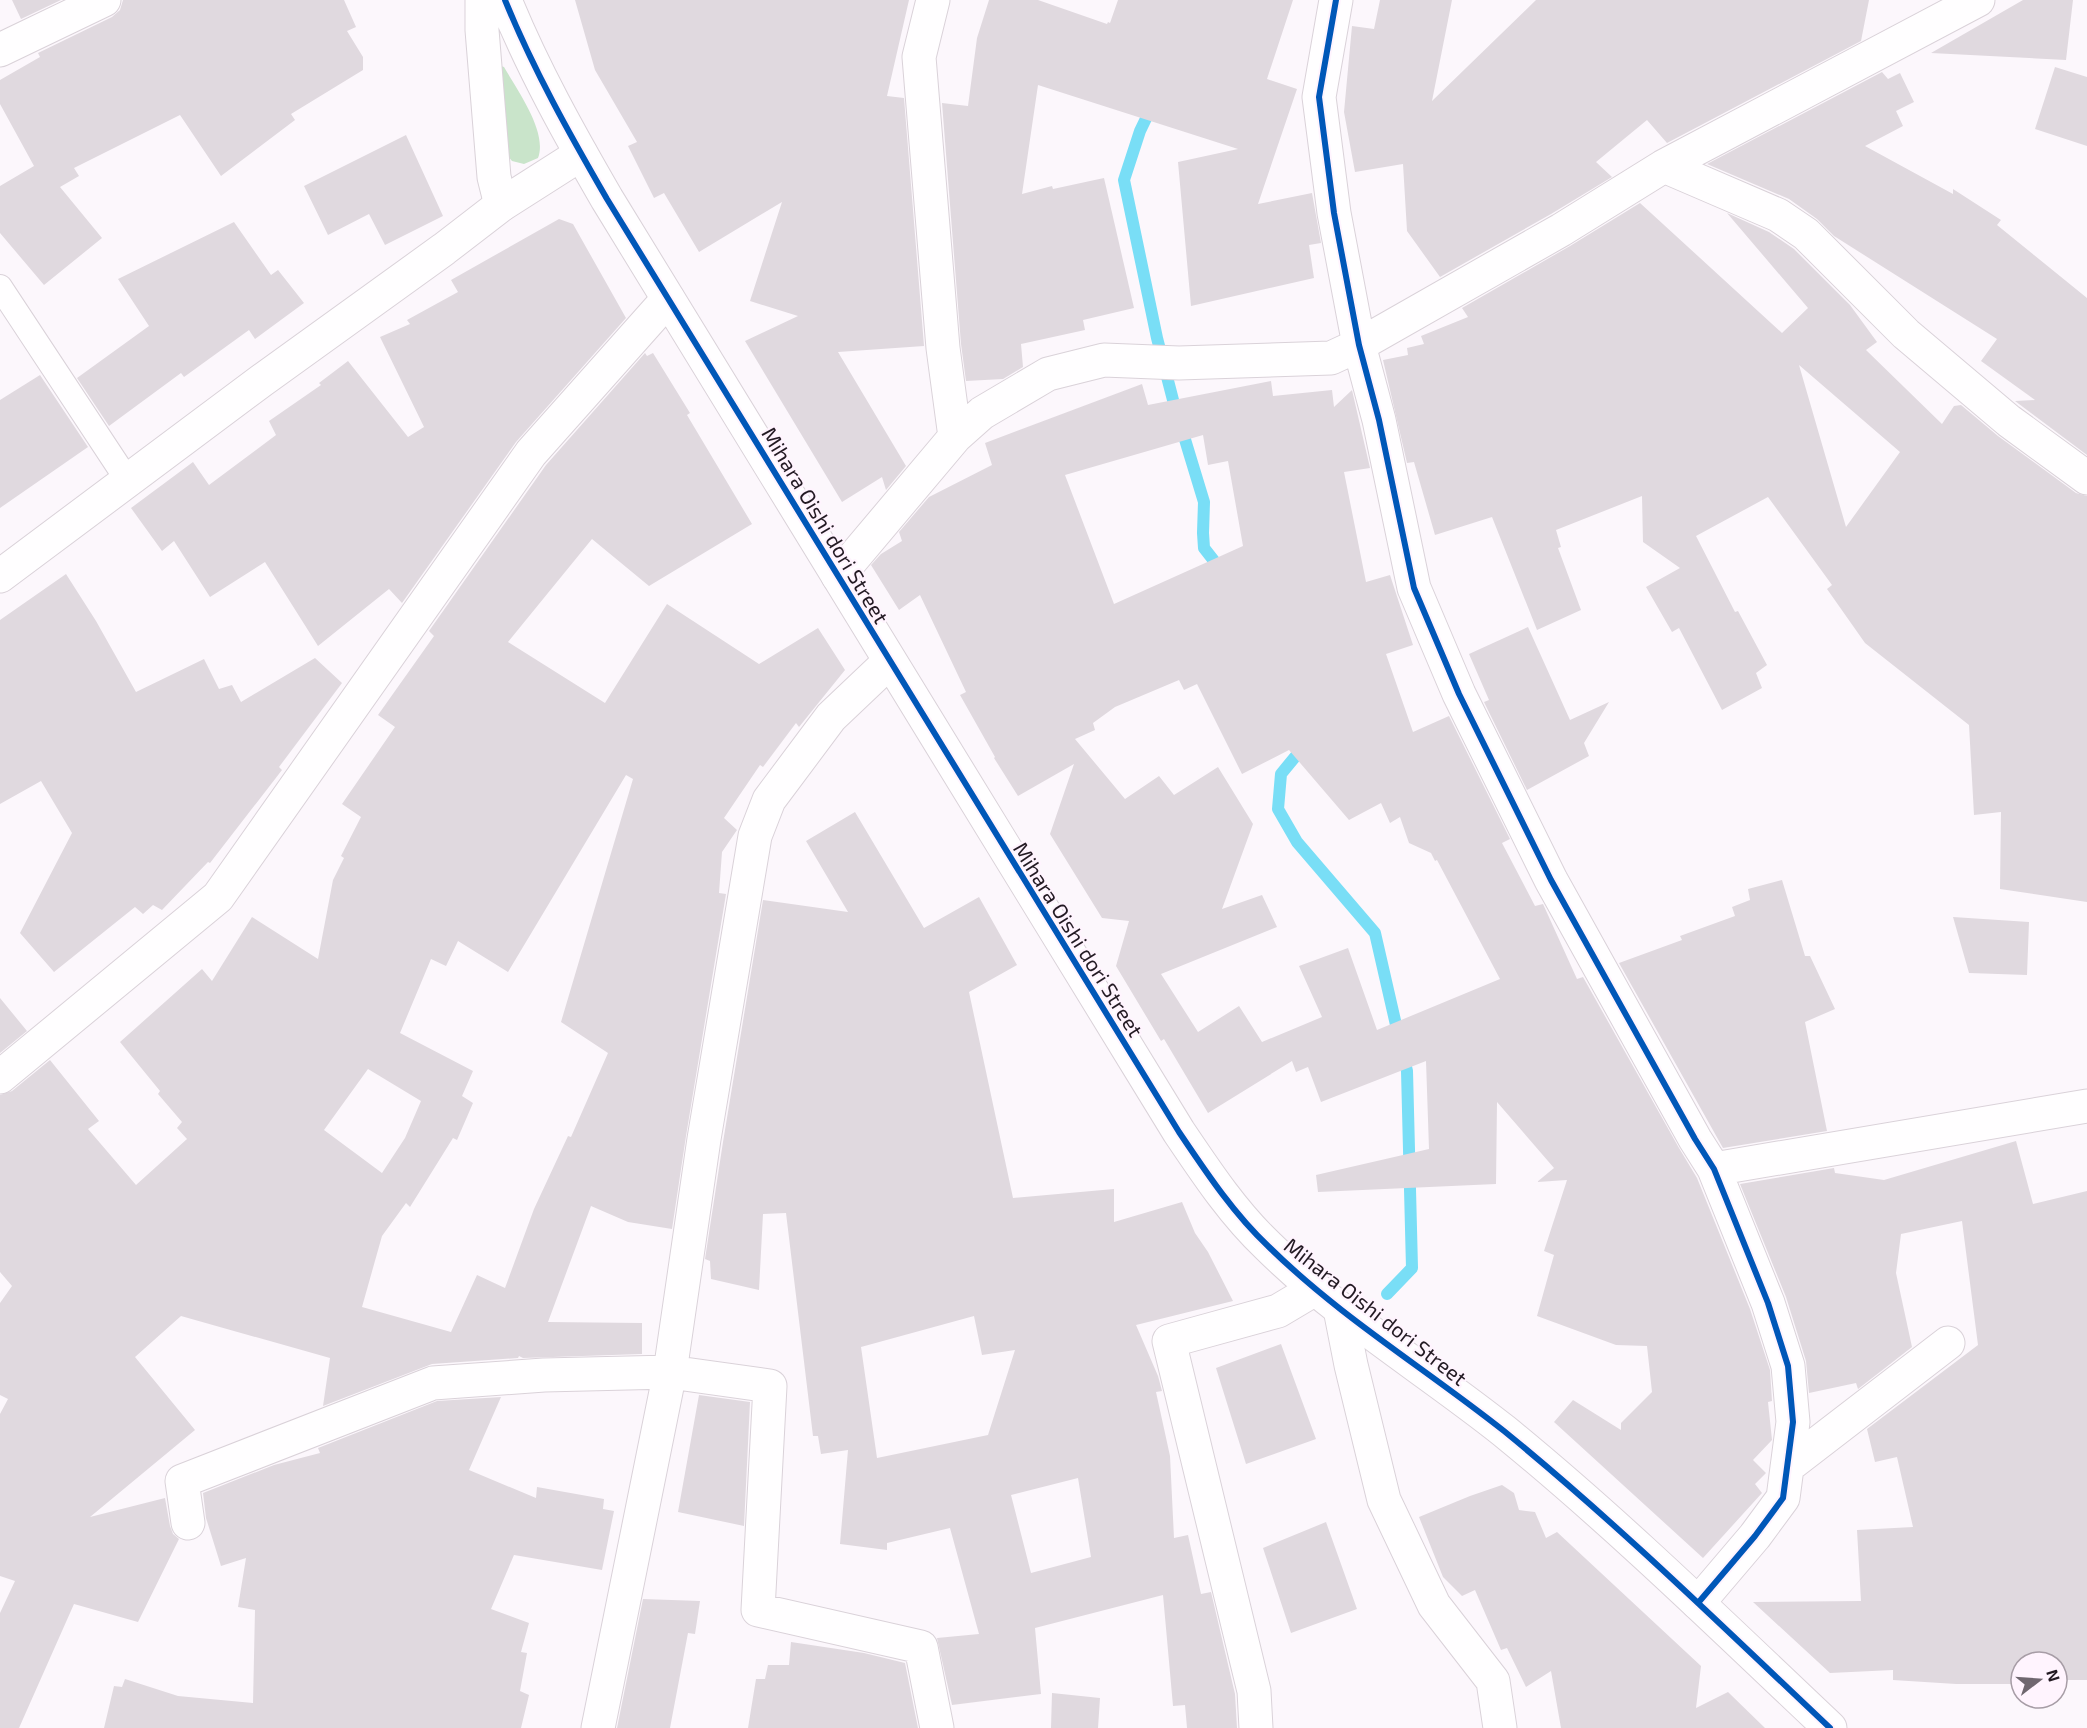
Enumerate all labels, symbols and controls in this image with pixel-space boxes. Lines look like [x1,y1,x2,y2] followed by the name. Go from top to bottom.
[757,422,895,628] street label: Mihara Oishi dori Street
[1009,837,1149,1041] street label: Mihara Oishi dori Street
[1280,1232,1472,1390] street label: Mihara Oishi dori Street
[2009,1650,2069,1710] north arrow
[2043,1667,2065,1684] text: N

